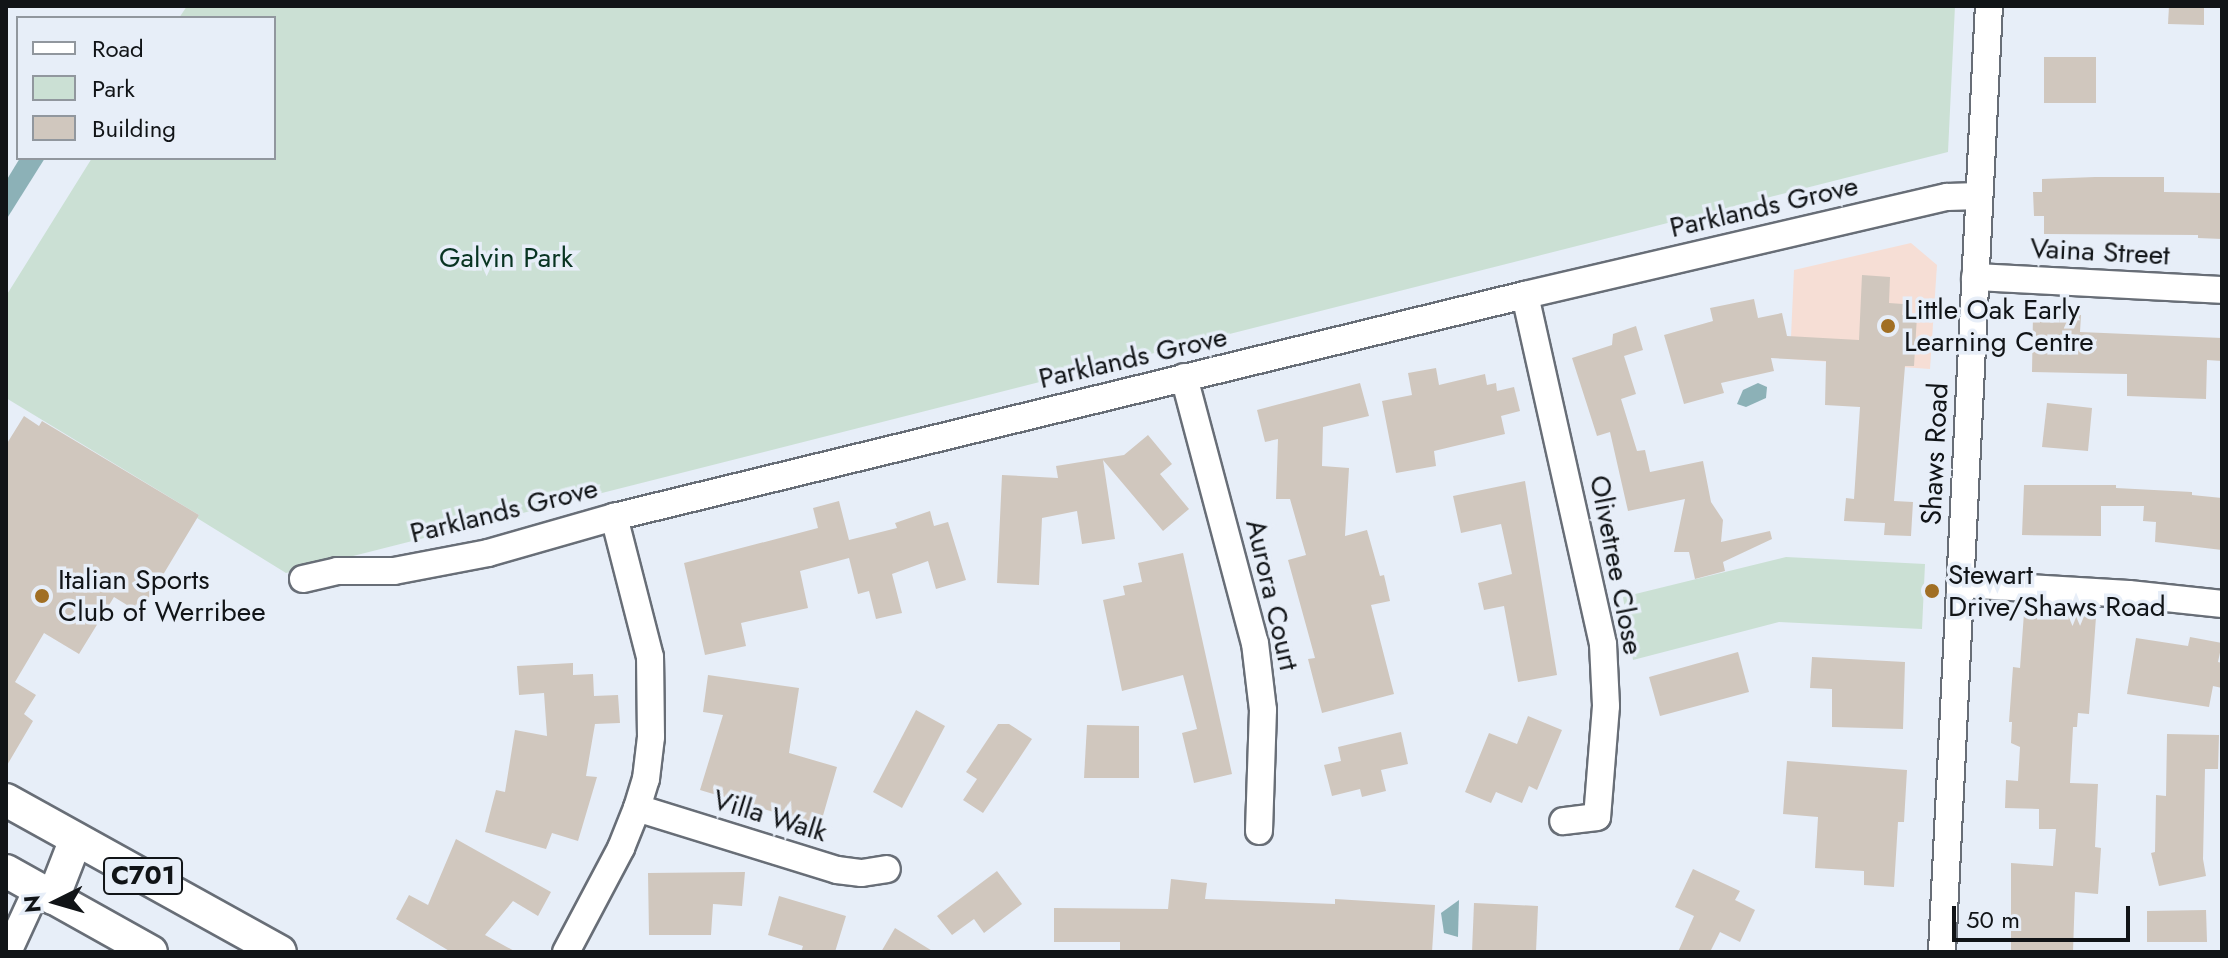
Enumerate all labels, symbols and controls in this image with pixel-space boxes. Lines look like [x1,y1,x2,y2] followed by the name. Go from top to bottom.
[16,16,276,160] legend
[92,31,144,66] text: Road
[92,71,135,106] text: Park
[92,111,176,146] text: Building
[1667,169,1861,245] street label: Parklands Grove
[2029,232,2171,272] street label: Vaina Street
[439,241,573,275] park label: Galvin Park
[1904,293,2094,359] place label: Little Oak Early Learning Centre
[1879,317,1897,335] marker: Little Oak Early Learning Centre
[1036,320,1230,396] street label: Parklands Grove
[1914,382,1956,526] street label: Shaws Road
[407,471,601,551] street label: Parklands Grove
[1582,473,1650,657] street label: Olivetree Close
[1238,516,1306,674] street label: Aurora Court
[1948,558,2166,624] place label: Stewart Drive/Shaws Road
[58,563,266,629] place label: Italian Sports Club of Werribee
[1923,582,1941,600] marker: Stewart Drive/Shaws Road
[33,587,51,605] marker: Italian Sports Club of Werribee
[709,783,831,849] street label: Villa Walk
[103,854,183,898] road number: C701
[16,862,96,942] north arrow
[1956,890,2134,940] scale bar
[15,894,49,914] text: N
[1966,902,2020,937] text: 50 m

